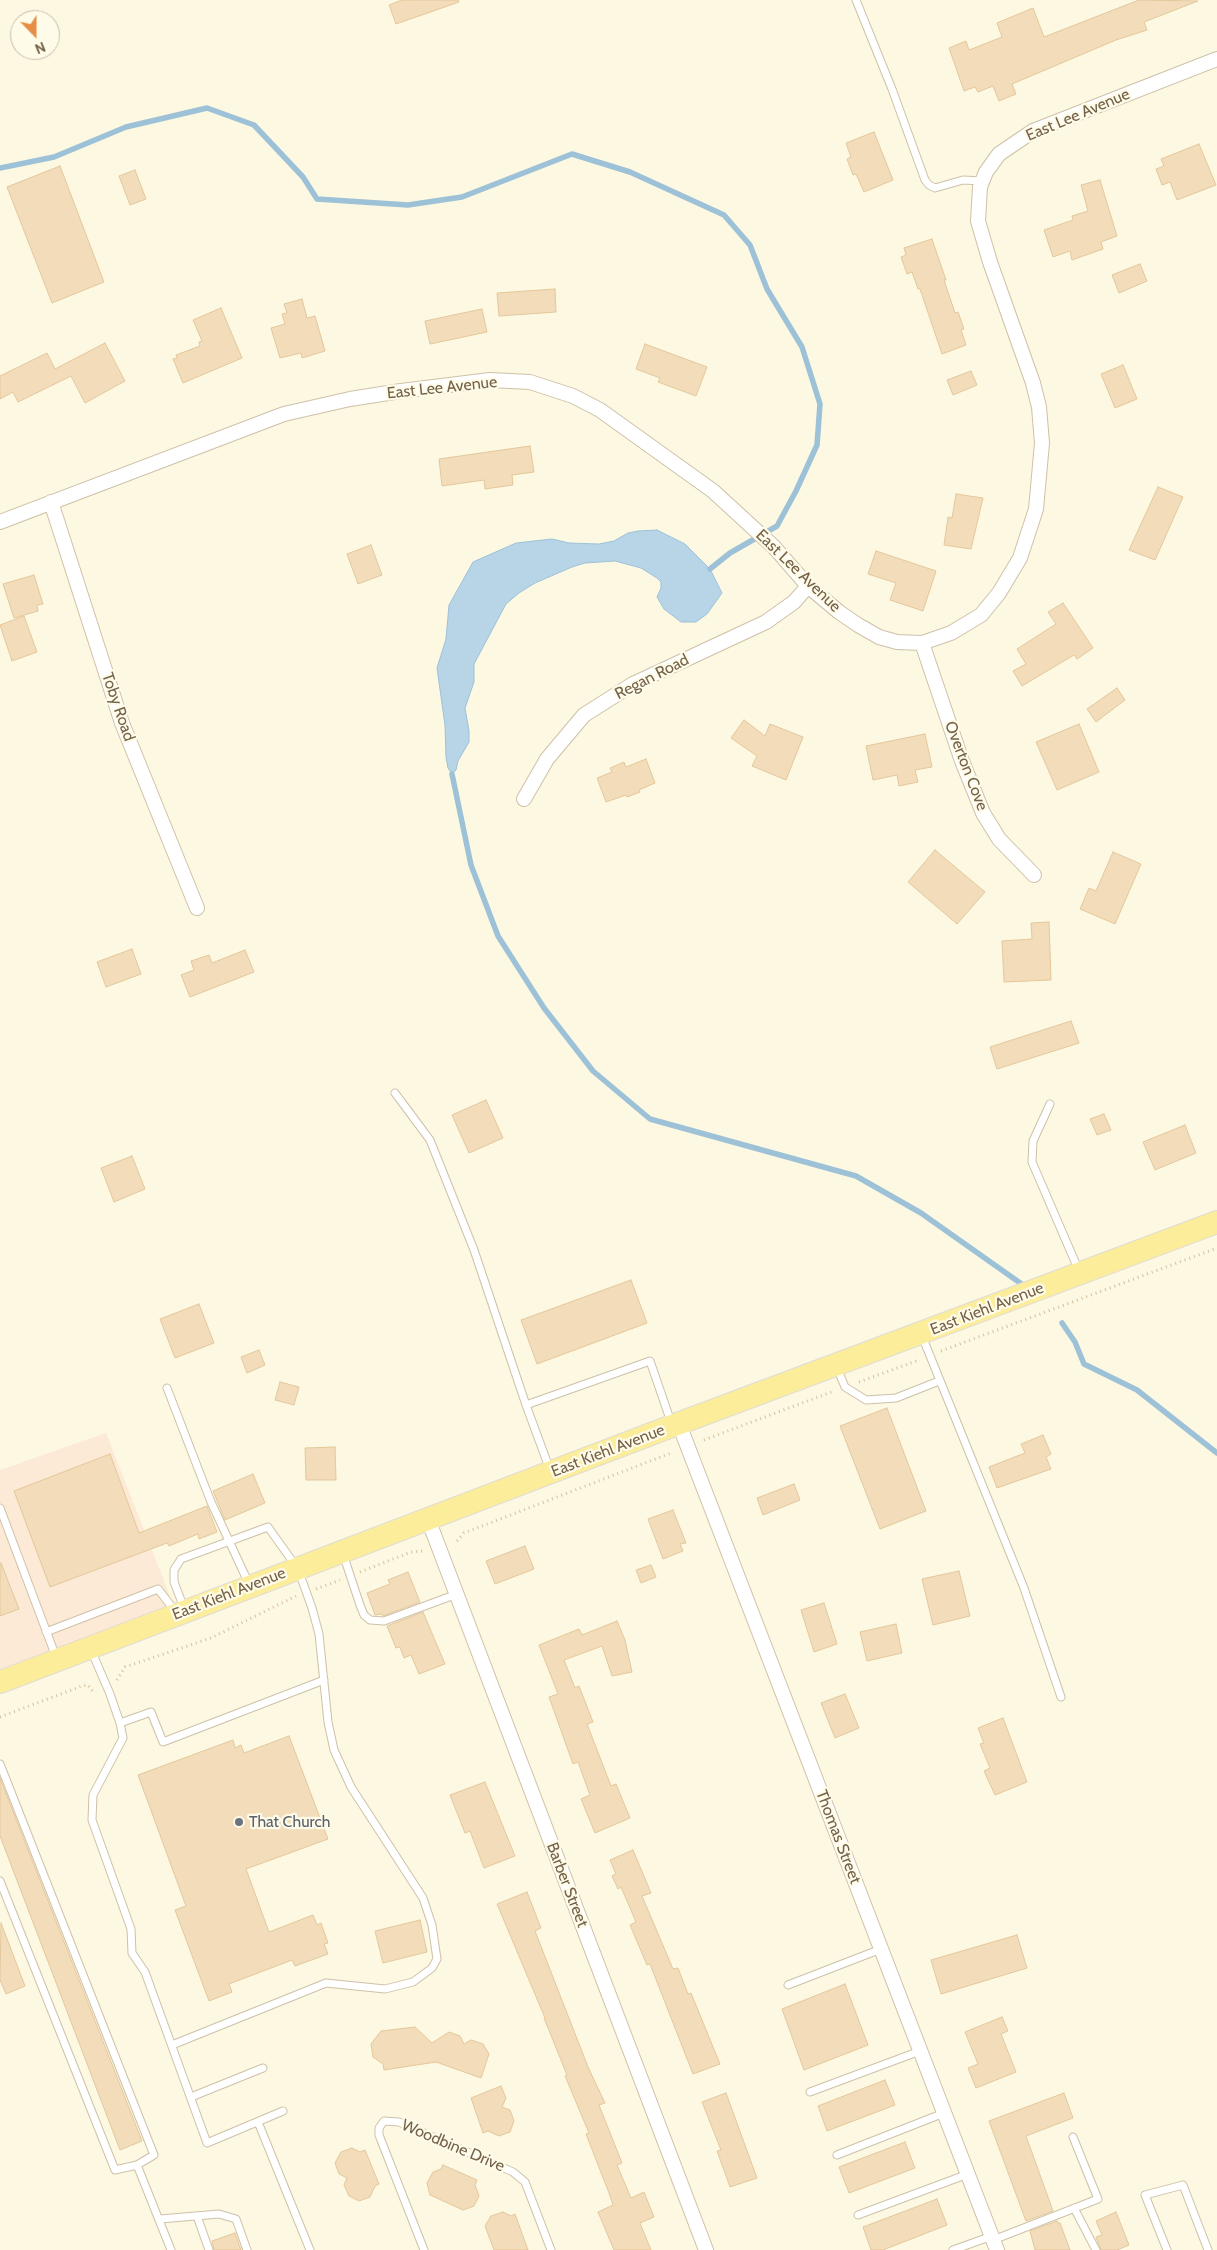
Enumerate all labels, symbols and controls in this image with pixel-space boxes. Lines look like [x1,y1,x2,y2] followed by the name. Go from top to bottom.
[10,10,60,60] north arrow
[32,38,48,58] text: N
[1023,85,1133,145] street label: East Lee Avenue
[386,373,498,403] street label: East Lee Avenue
[752,526,844,616] street label: East Lee Avenue
[612,650,692,704] street label: Regan Road
[97,670,139,744] street label: Toby Road
[940,719,992,813] street label: Overton Cove
[928,1279,1046,1339] street label: East Kiehl Avenue
[549,1421,667,1481] street label: East Kiehl Avenue
[170,1564,288,1624] street label: East Kiehl Avenue
[811,1787,865,1887] street label: Thomas Street
[249,1812,330,1832] place label: That Church
[233,1816,245,1828] marker: That Church
[542,1840,592,1930] street label: Barber Street
[399,2116,507,2176] street label: Woodbine Drive

